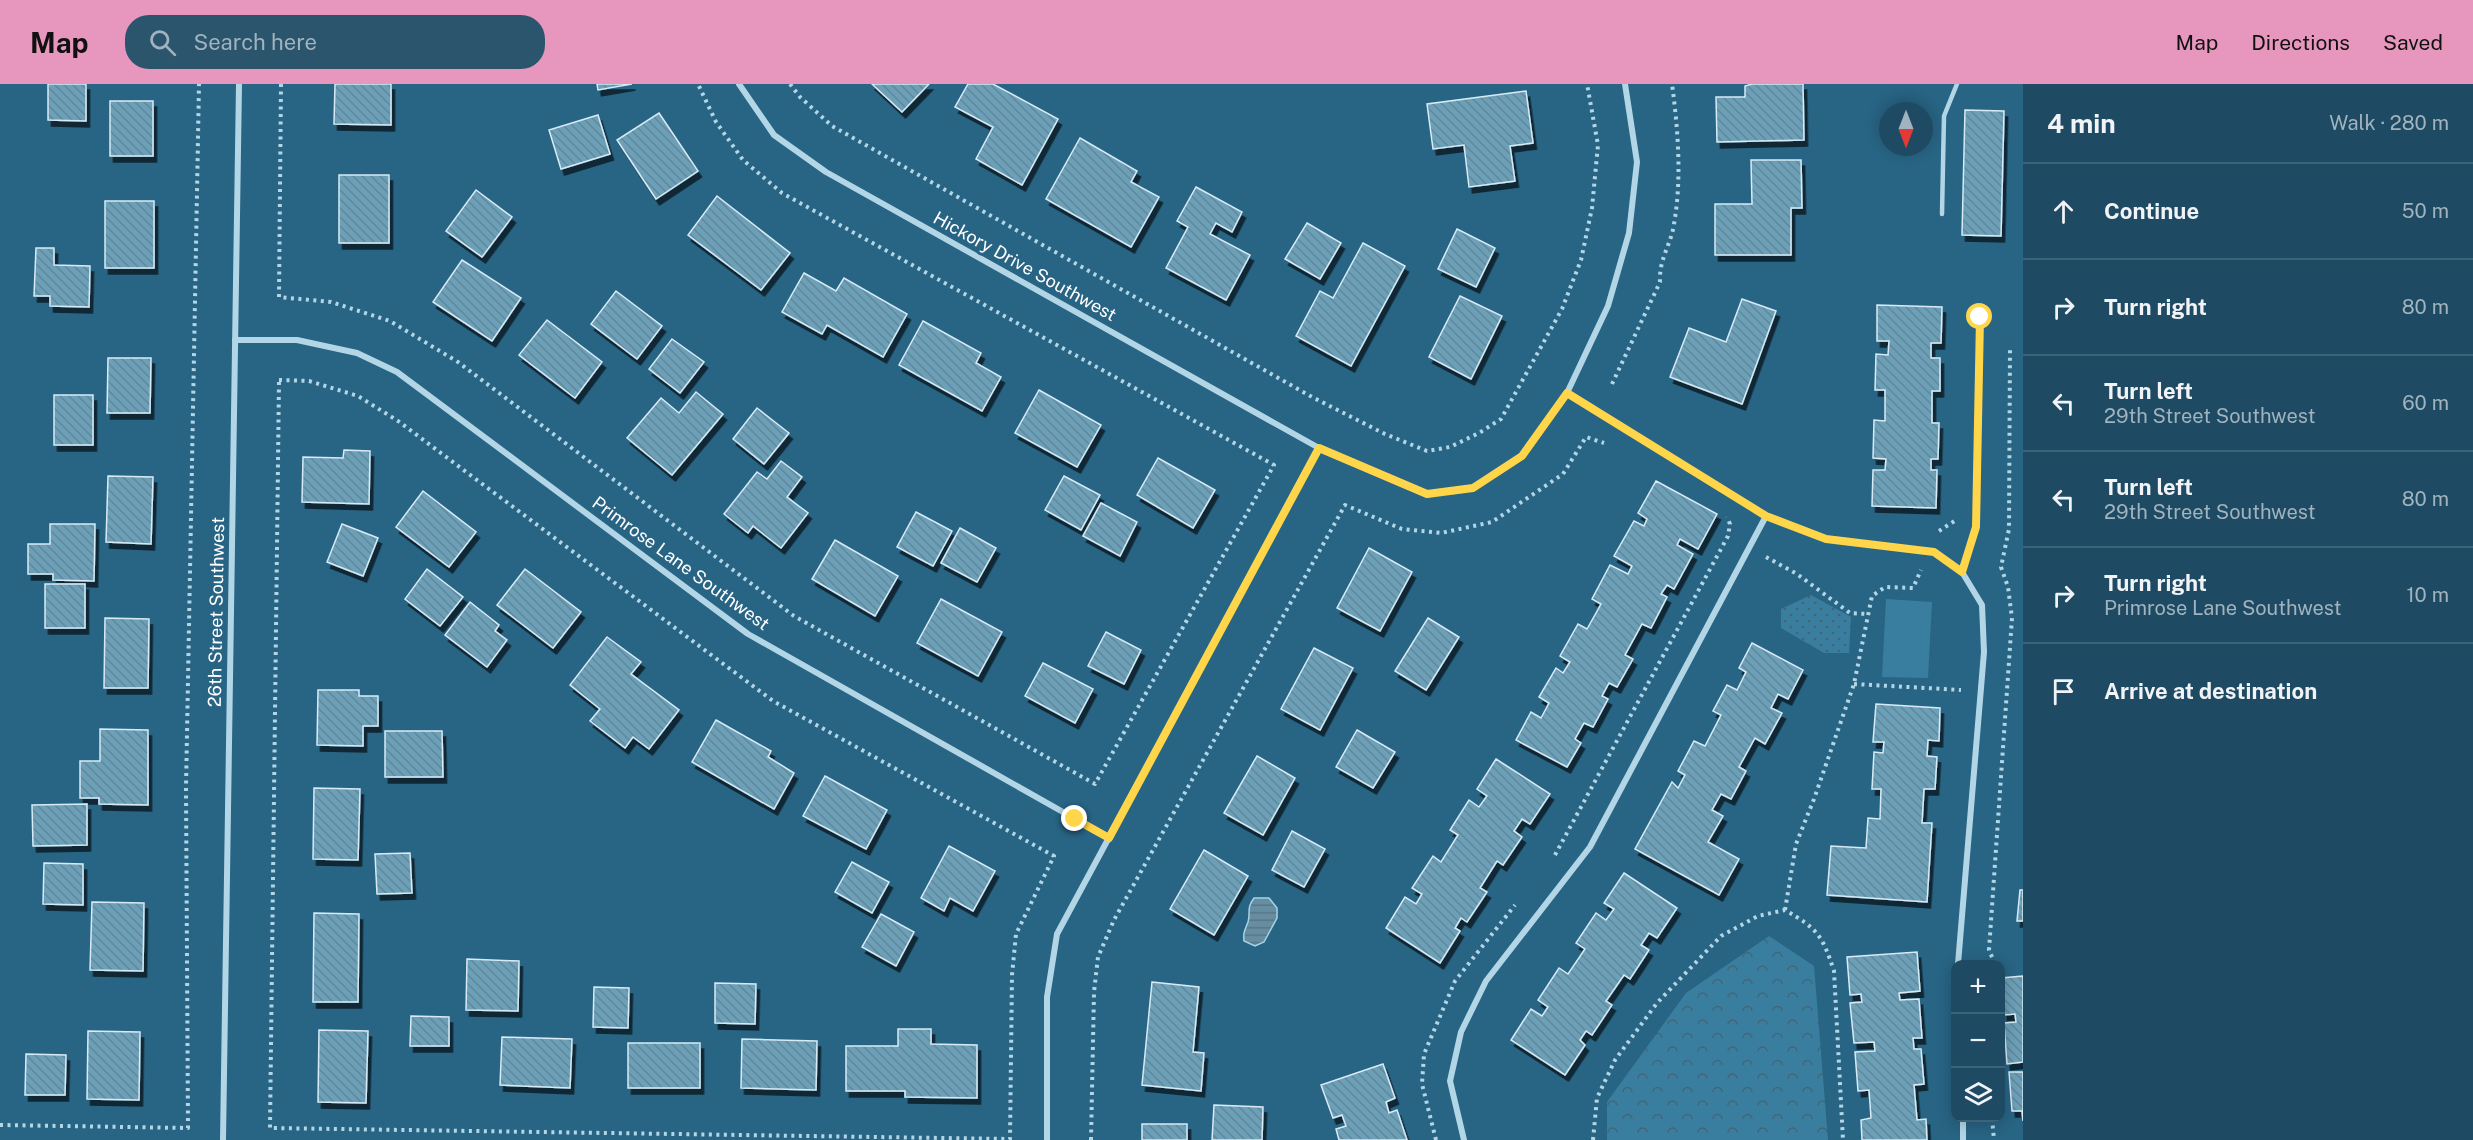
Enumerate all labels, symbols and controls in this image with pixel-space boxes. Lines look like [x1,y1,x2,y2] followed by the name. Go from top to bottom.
[125,15,545,69] search box
[30,26,89,59] text: Map
[146,26,179,59] icon: search
[194,29,317,55] text: Search here
[2176,30,2218,55] text: Map
[2251,30,2350,55] text: Directions
[2383,30,2443,55] text: Saved
[1879,102,1933,156] north arrow
[2047,108,2116,139] text: 4 min
[2329,111,2449,135] text: Walk · 280 m
[2047,195,2080,228] icon: ahead
[2104,198,2199,224] text: Continue
[2402,199,2449,223] text: 50 m
[930,207,1120,325] street label: Hickory Drive Southwest
[2047,291,2080,324] icon: right
[2104,294,2207,320] text: Turn right
[2402,295,2449,319] text: 80 m
[1966,303,1992,329] route start
[2104,378,2193,404] text: Turn left
[2047,387,2080,420] icon: left
[2402,391,2449,415] text: 60 m
[2104,404,2315,428] text: 29th Street Southwest
[2104,474,2193,500] text: Turn left
[2047,483,2080,516] icon: left
[2402,487,2449,511] text: 80 m
[588,492,774,634] street label: Primrose Lane Southwest
[2104,500,2315,524] text: 29th Street Southwest
[204,517,228,707] street label: 26th Street Southwest
[2104,570,2207,596] text: Turn right
[2047,579,2080,612] icon: right
[2406,583,2449,607] text: 10 m
[2104,596,2341,620] text: Primrose Lane Southwest
[2047,675,2080,708] icon: arrive
[2104,678,2317,704] text: Arrive at destination
[1061,805,1087,831] route end
[1951,960,2005,1122] map controls
[1951,960,2005,1014] button: +
[1951,1014,2005,1068] button: −
[1951,1068,2005,1122] button: layers

